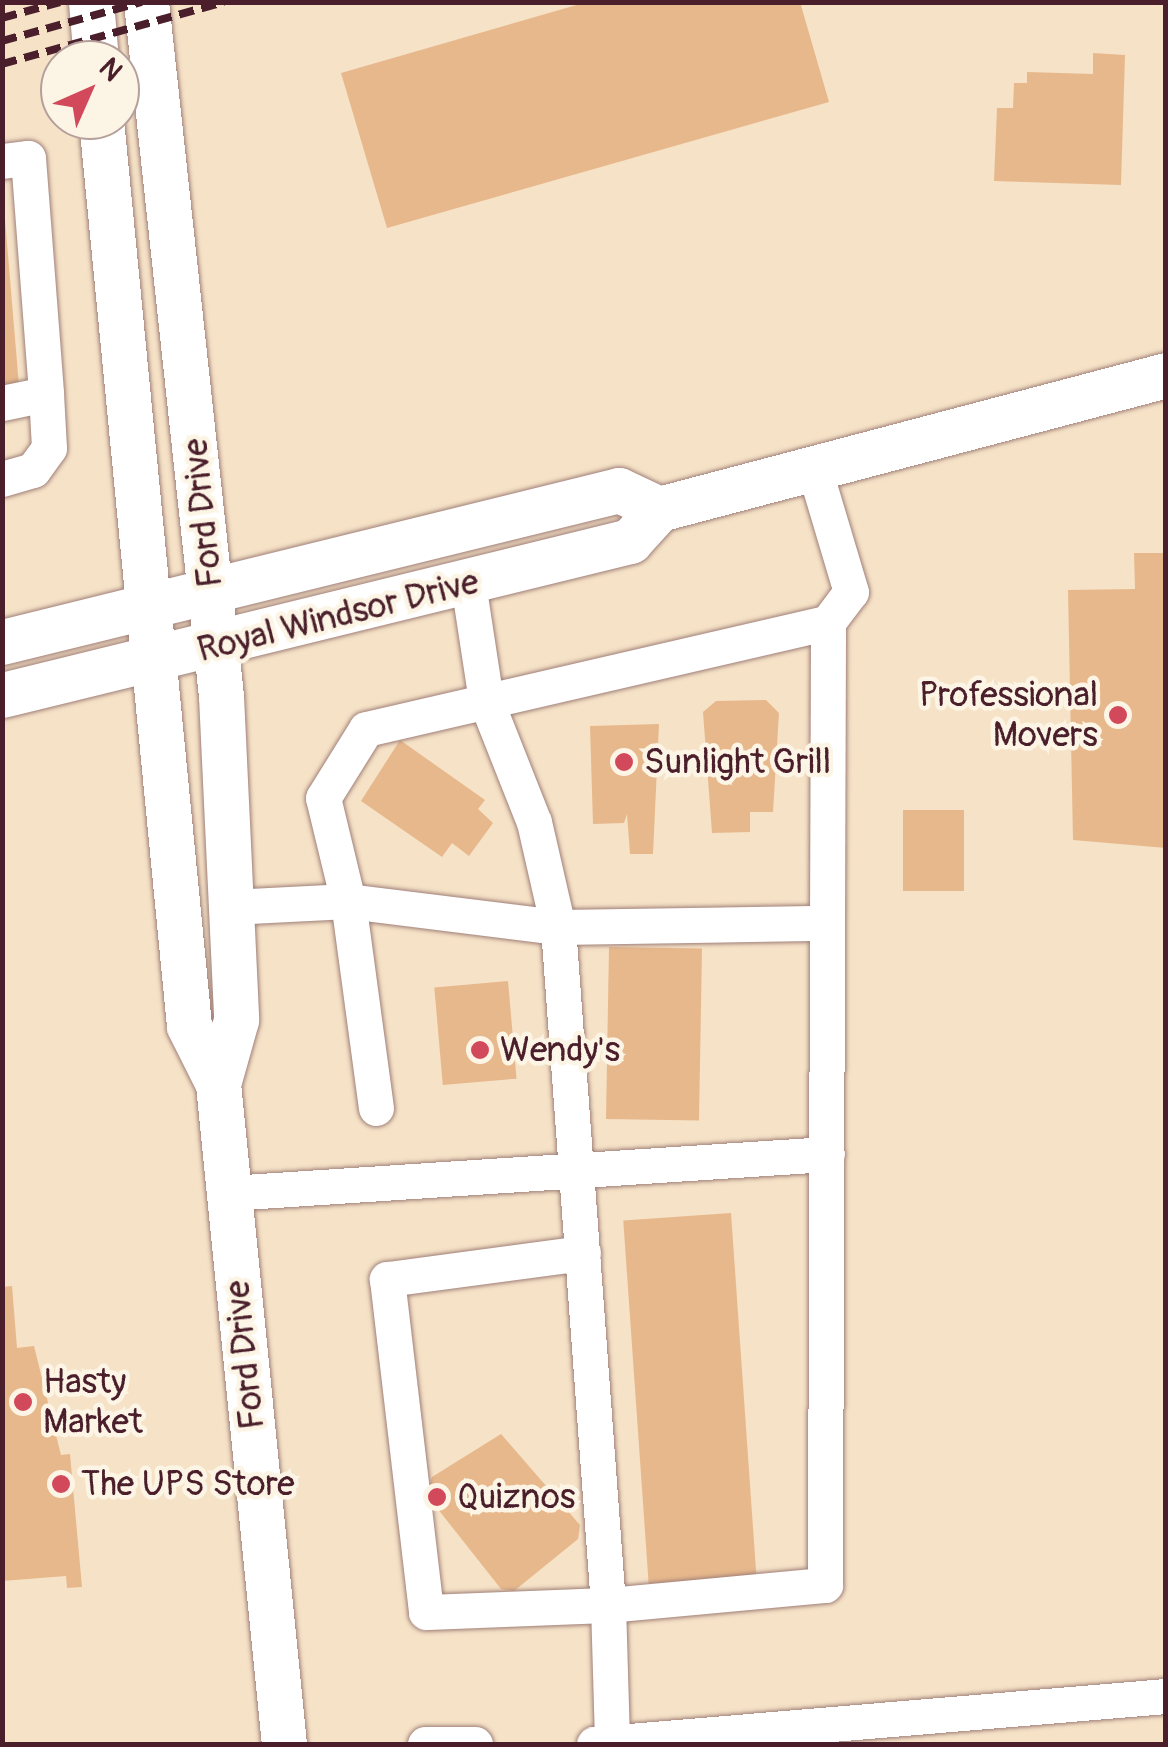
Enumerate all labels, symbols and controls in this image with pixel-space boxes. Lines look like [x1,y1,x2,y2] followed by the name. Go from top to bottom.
[40,40,140,140] north arrow
[91,51,129,89] text: N
[174,437,232,589] street label: Ford Drive
[193,561,483,671] street label: Royal Windsor Drive
[919,674,1098,756] place label: Professional Movers
[1107,704,1129,726] marker: Professional Movers
[644,741,831,783] place label: Sunlight Grill
[613,751,635,773] marker: Sunlight Grill
[500,1029,620,1071] place label: Wendy's
[469,1039,491,1061] marker: Wendy's
[216,1279,274,1431] street label: Ford Drive
[43,1361,143,1443] place label: Hasty Market
[12,1391,34,1413] marker: Hasty Market
[81,1463,295,1505] place label: The UPS Store
[50,1473,72,1495] marker: The UPS Store
[457,1476,575,1518] place label: Quiznos
[426,1486,448,1508] marker: Quiznos

